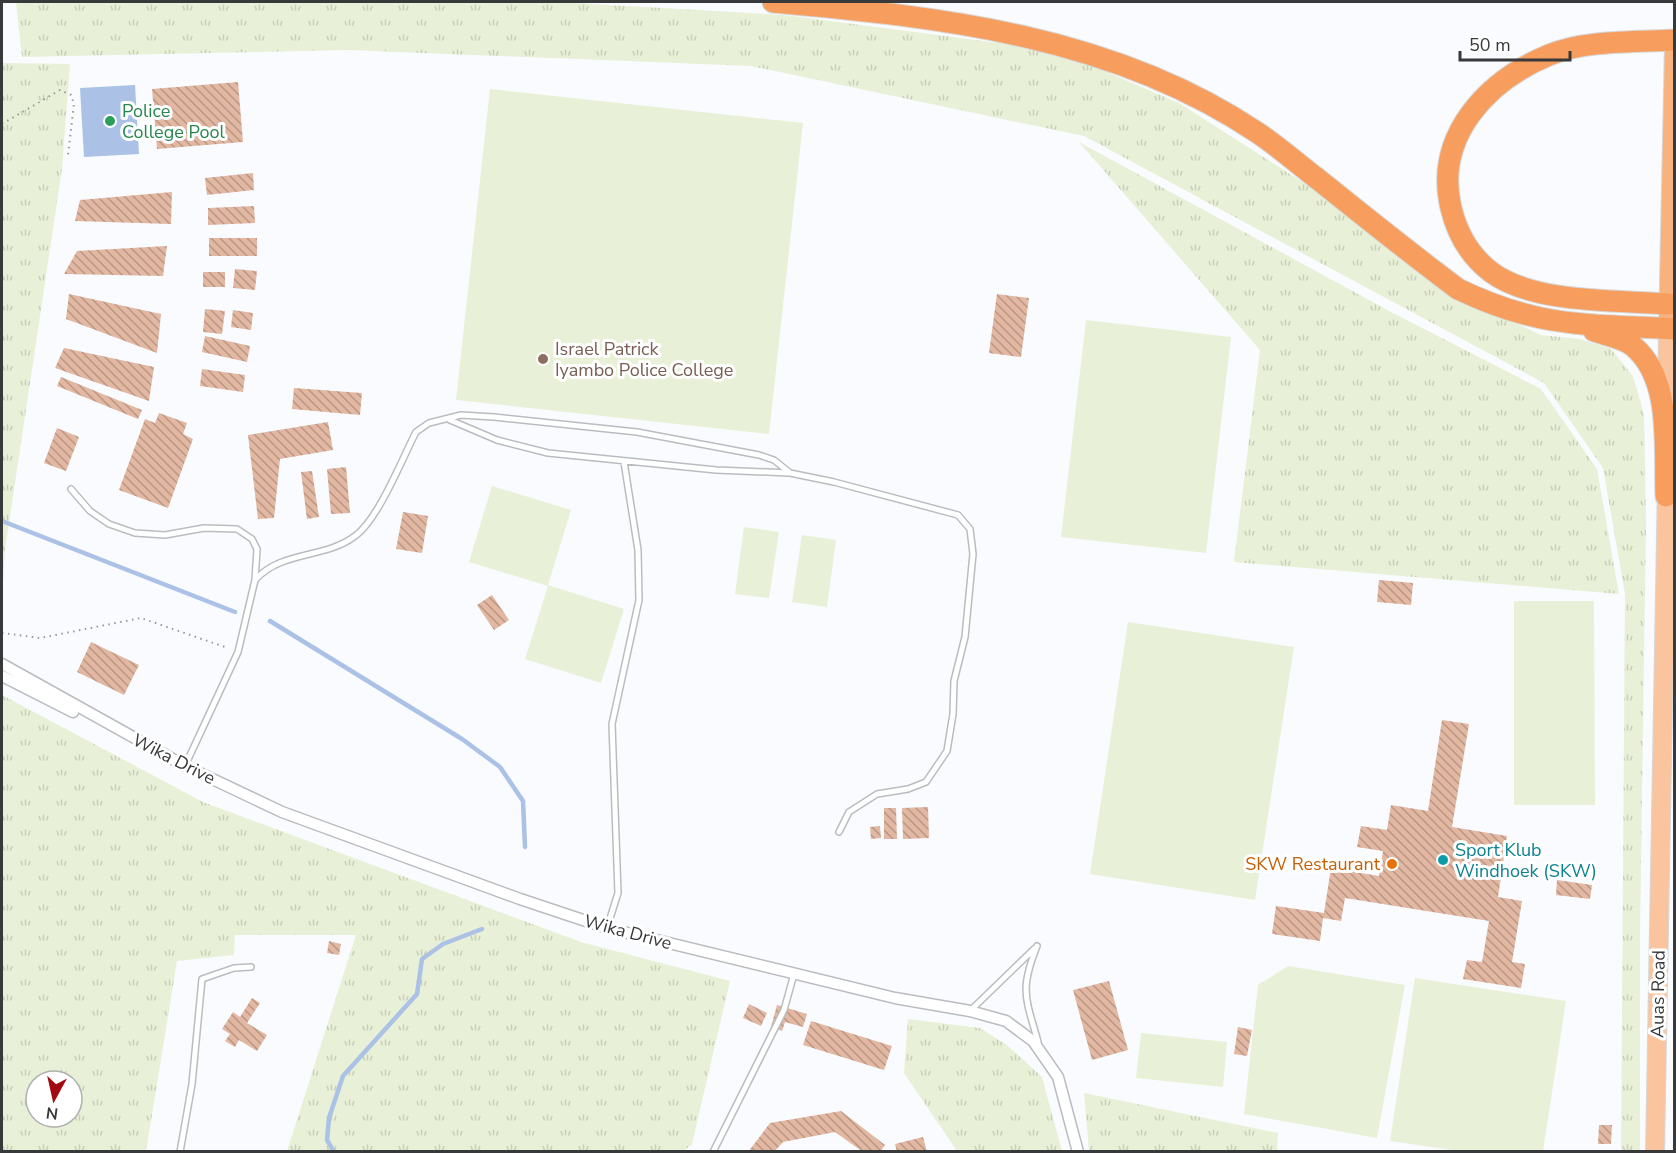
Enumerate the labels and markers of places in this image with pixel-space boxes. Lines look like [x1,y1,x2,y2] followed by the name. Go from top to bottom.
[122,99,225,144] place label: Police College Pool
[103,114,117,128] marker: Police College Pool
[555,337,733,382] place label: Israel Patrick Iyambo Police College
[536,352,550,366] marker: Israel Patrick Iyambo Police College
[1455,838,1597,883] place label: Sport Klub Windhoek (SKW)
[1245,852,1381,876] place label: SKW Restaurant
[1436,853,1450,867] marker: Sport Klub Windhoek (SKW)
[1385,857,1399,871] marker: SKW Restaurant

